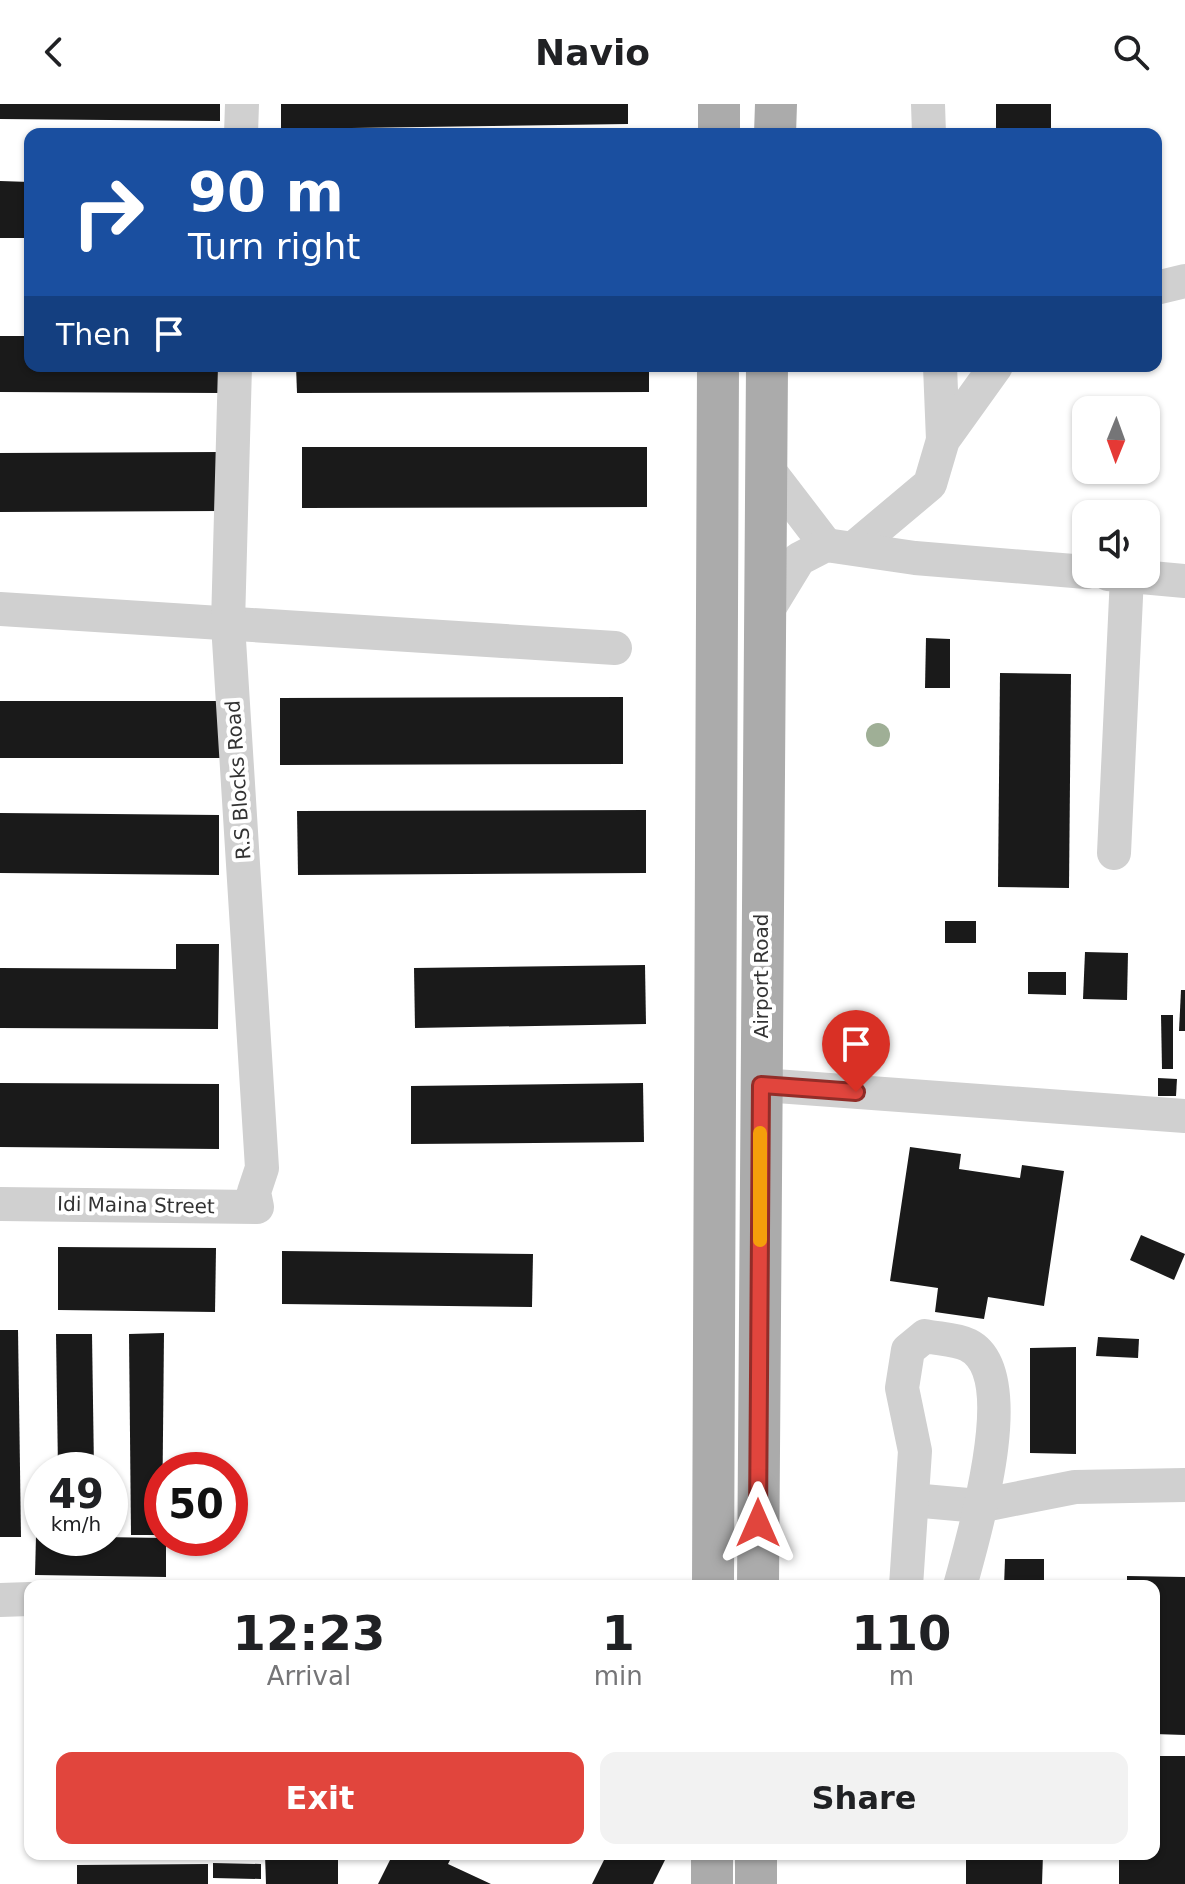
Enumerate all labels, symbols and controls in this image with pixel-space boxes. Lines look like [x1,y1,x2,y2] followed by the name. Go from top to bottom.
[32,30,76,74] icon: back
[1109,30,1153,74] icon: search
[535,32,650,73] text: Navio
[188,159,344,224] text: 90 m
[56,160,160,264] icon: right
[188,226,360,267] text: Turn right
[147,312,191,356] icon: arrive
[56,317,131,352] text: Then
[1072,396,1160,484] north arrow
[1072,396,1160,588] map controls
[1072,500,1160,588] button: sound
[220,700,256,860] street label: R.S Blocks Road
[749,914,773,1039] street label: Airport Road
[822,1010,890,1092] pin
[834,1022,878,1066] icon: arrive
[57,1192,215,1218] street label: Idi Maina Street
[144,1452,248,1556] speed limit sign: 50
[48,1471,104,1517] text: 49
[716,1481,800,1565] position arrow
[51,1512,101,1536] text: km/h
[232,1605,385,1661] text: 12:23
[602,1605,635,1661] text: 1
[851,1605,951,1661] text: 110
[267,1661,351,1691] text: Arrival
[594,1661,643,1691] text: min
[889,1661,914,1691] text: m
[56,1752,584,1844] button: Exit
[600,1752,1128,1844] button: Share

